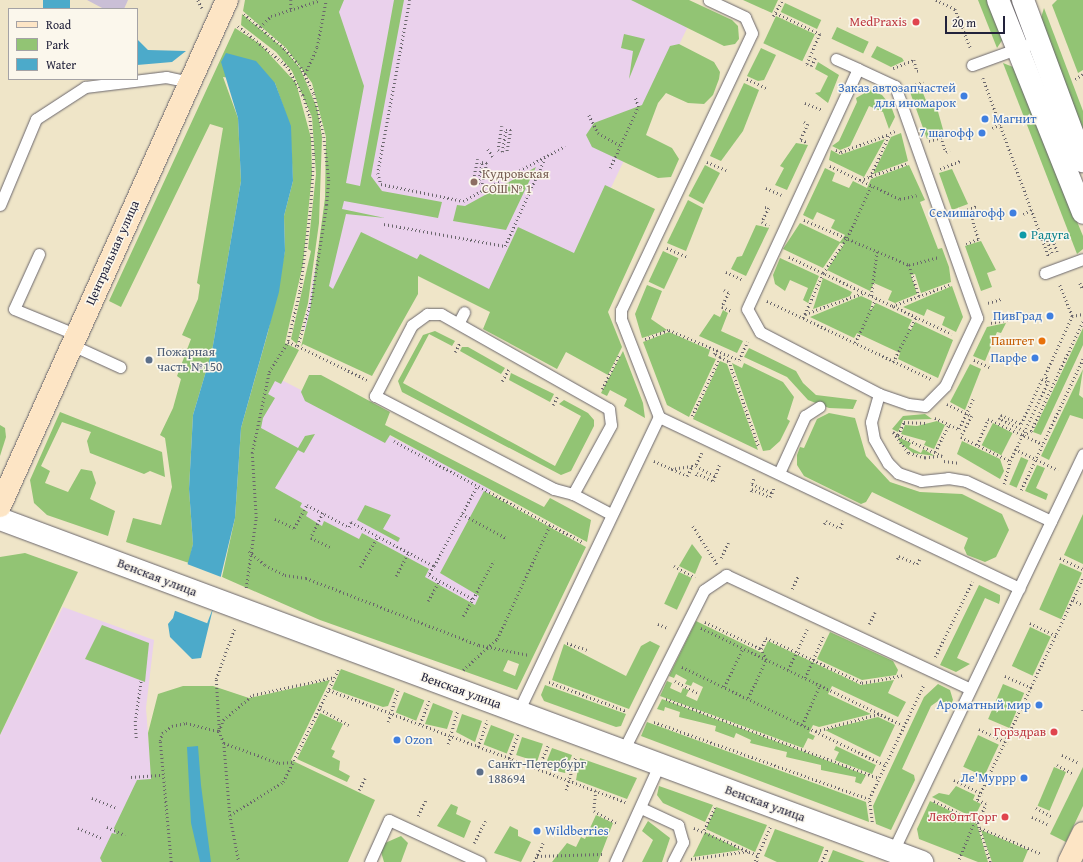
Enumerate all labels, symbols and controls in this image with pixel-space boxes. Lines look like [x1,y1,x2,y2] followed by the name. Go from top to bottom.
[8,8,138,80] legend
[947,8,1007,34] scale bar
[850,14,907,30] place label: MedPraxis
[952,14,976,31] text: 20 m
[46,16,71,33] text: Road
[910,16,922,28] marker: MedPraxis
[46,36,69,53] text: Park
[46,56,76,73] text: Water
[838,81,956,112] place label: Заказ автозапчастей для иномарок
[959,91,969,101] marker: Заказ автозапчастей для иномарок
[993,111,1036,127] place label: Магнит
[980,114,990,124] marker: Магнит
[919,125,974,141] place label: 7 шагофф
[977,128,987,138] marker: 7 шагофф
[482,167,549,198] place label: Кудровская СОШ № 1
[469,177,479,187] marker: Кудровская СОШ № 1
[83,198,143,308] street label: Центральная улица
[929,205,1005,221] place label: Семишагофф
[1008,208,1018,218] marker: Семишагофф
[1031,227,1070,243] place label: Радуга
[1018,230,1028,240] marker: Радуга
[993,308,1042,324] place label: ПивГрад
[1045,311,1055,321] marker: ПивГрад
[991,333,1034,349] place label: Паштет
[1037,336,1047,346] marker: Паштет
[157,345,222,376] place label: Пожарная часть №150
[991,350,1027,366] place label: Парфе
[1030,353,1040,363] marker: Парфе
[144,355,154,365] marker: Пожарная часть №150
[115,556,199,600] street label: Венская улица
[419,669,503,713] street label: Венская улица
[936,697,1031,713] place label: Ароматный мир
[1034,700,1044,710] marker: Ароматный мир
[994,724,1046,740] place label: Горздрав
[1049,727,1059,737] marker: Горздрав
[405,732,433,748] place label: Ozon
[392,735,402,745] marker: Ozon
[488,757,586,788] place label: Санкт-Петербург 188694
[475,767,485,777] marker: Санкт-Петербург 188694
[960,770,1016,786] place label: Ле'Муррр
[1019,773,1029,783] marker: Ле'Муррр
[723,782,807,826] street label: Венская улица
[928,809,997,825] place label: ЛекОптТорг
[1000,812,1010,822] marker: ЛекОптТорг
[545,823,609,839] place label: Wildberries
[532,826,542,836] marker: Wildberries

